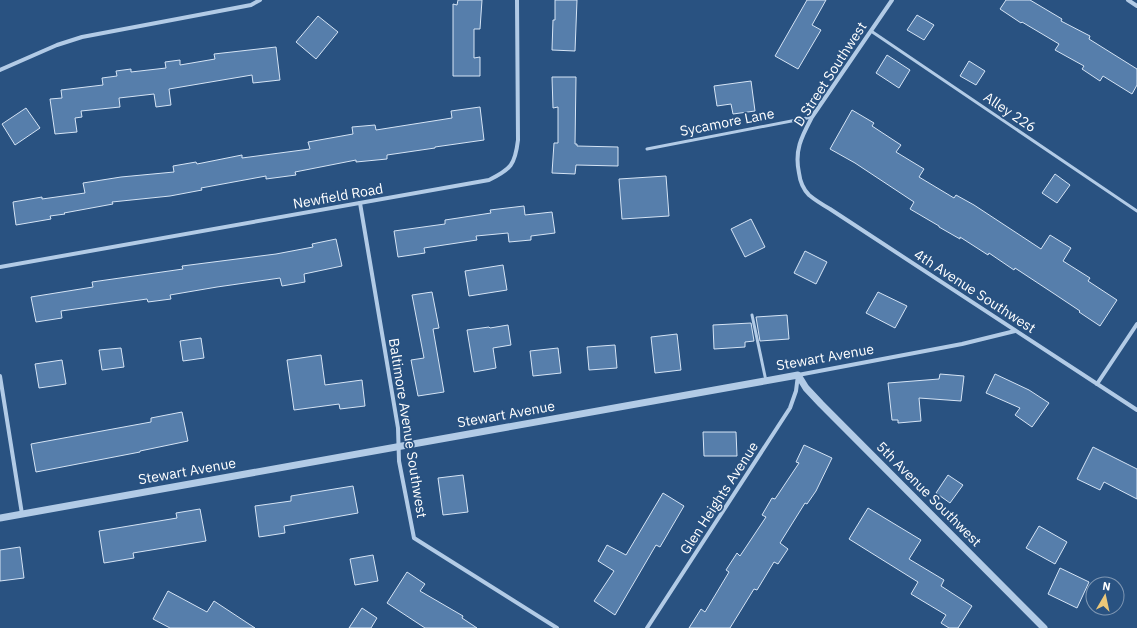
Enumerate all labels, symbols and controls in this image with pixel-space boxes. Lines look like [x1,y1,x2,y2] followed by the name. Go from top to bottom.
[789,18,871,130] street label: D Street Southwest
[980,88,1040,136] street label: Alley 226
[678,104,776,140] street label: Sycamore Lane
[291,179,385,213] street label: Newfield Road
[911,245,1039,337] street label: 4th Avenue Southwest
[385,337,431,519] street label: Baltimore Avenue Southwest
[775,339,876,374] street label: Stewart Avenue
[456,396,557,431] street label: Stewart Avenue
[676,438,762,558] street label: Glen Heights Avenue
[873,438,985,550] street label: 5th Avenue Southwest
[137,453,238,488] street label: Stewart Avenue
[1085,576,1125,616] north arrow
[1102,579,1112,594] text: N

